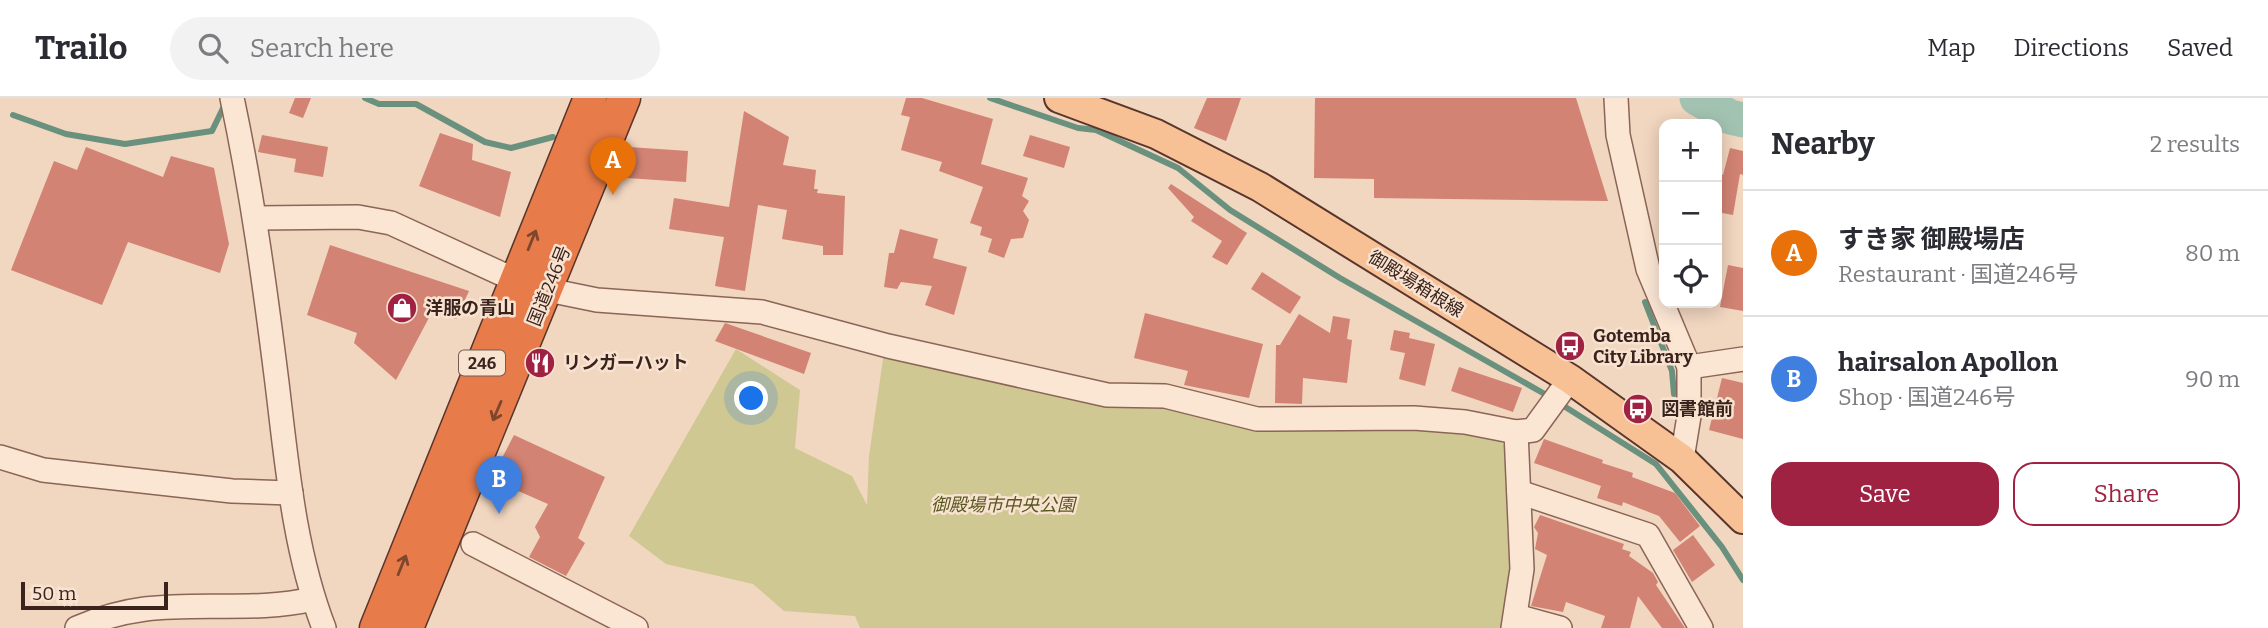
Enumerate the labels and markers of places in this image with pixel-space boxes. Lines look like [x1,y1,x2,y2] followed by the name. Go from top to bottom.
[590,137,636,195] pin: A
[385,291,419,325] shop icon: 洋服の青山
[425,297,515,319] place label: 洋服の青山
[1593,325,1694,368] place label: Gotemba City Library
[1553,329,1587,363] bus stop icon: Gotemba City Library
[523,346,557,380] restaurant icon: リンガーハット
[563,352,689,374] place label: リンガーハット
[1621,392,1655,426] bus stop icon: 図書館前
[1661,398,1733,420] place label: 図書館前
[476,456,522,514] pin: B

